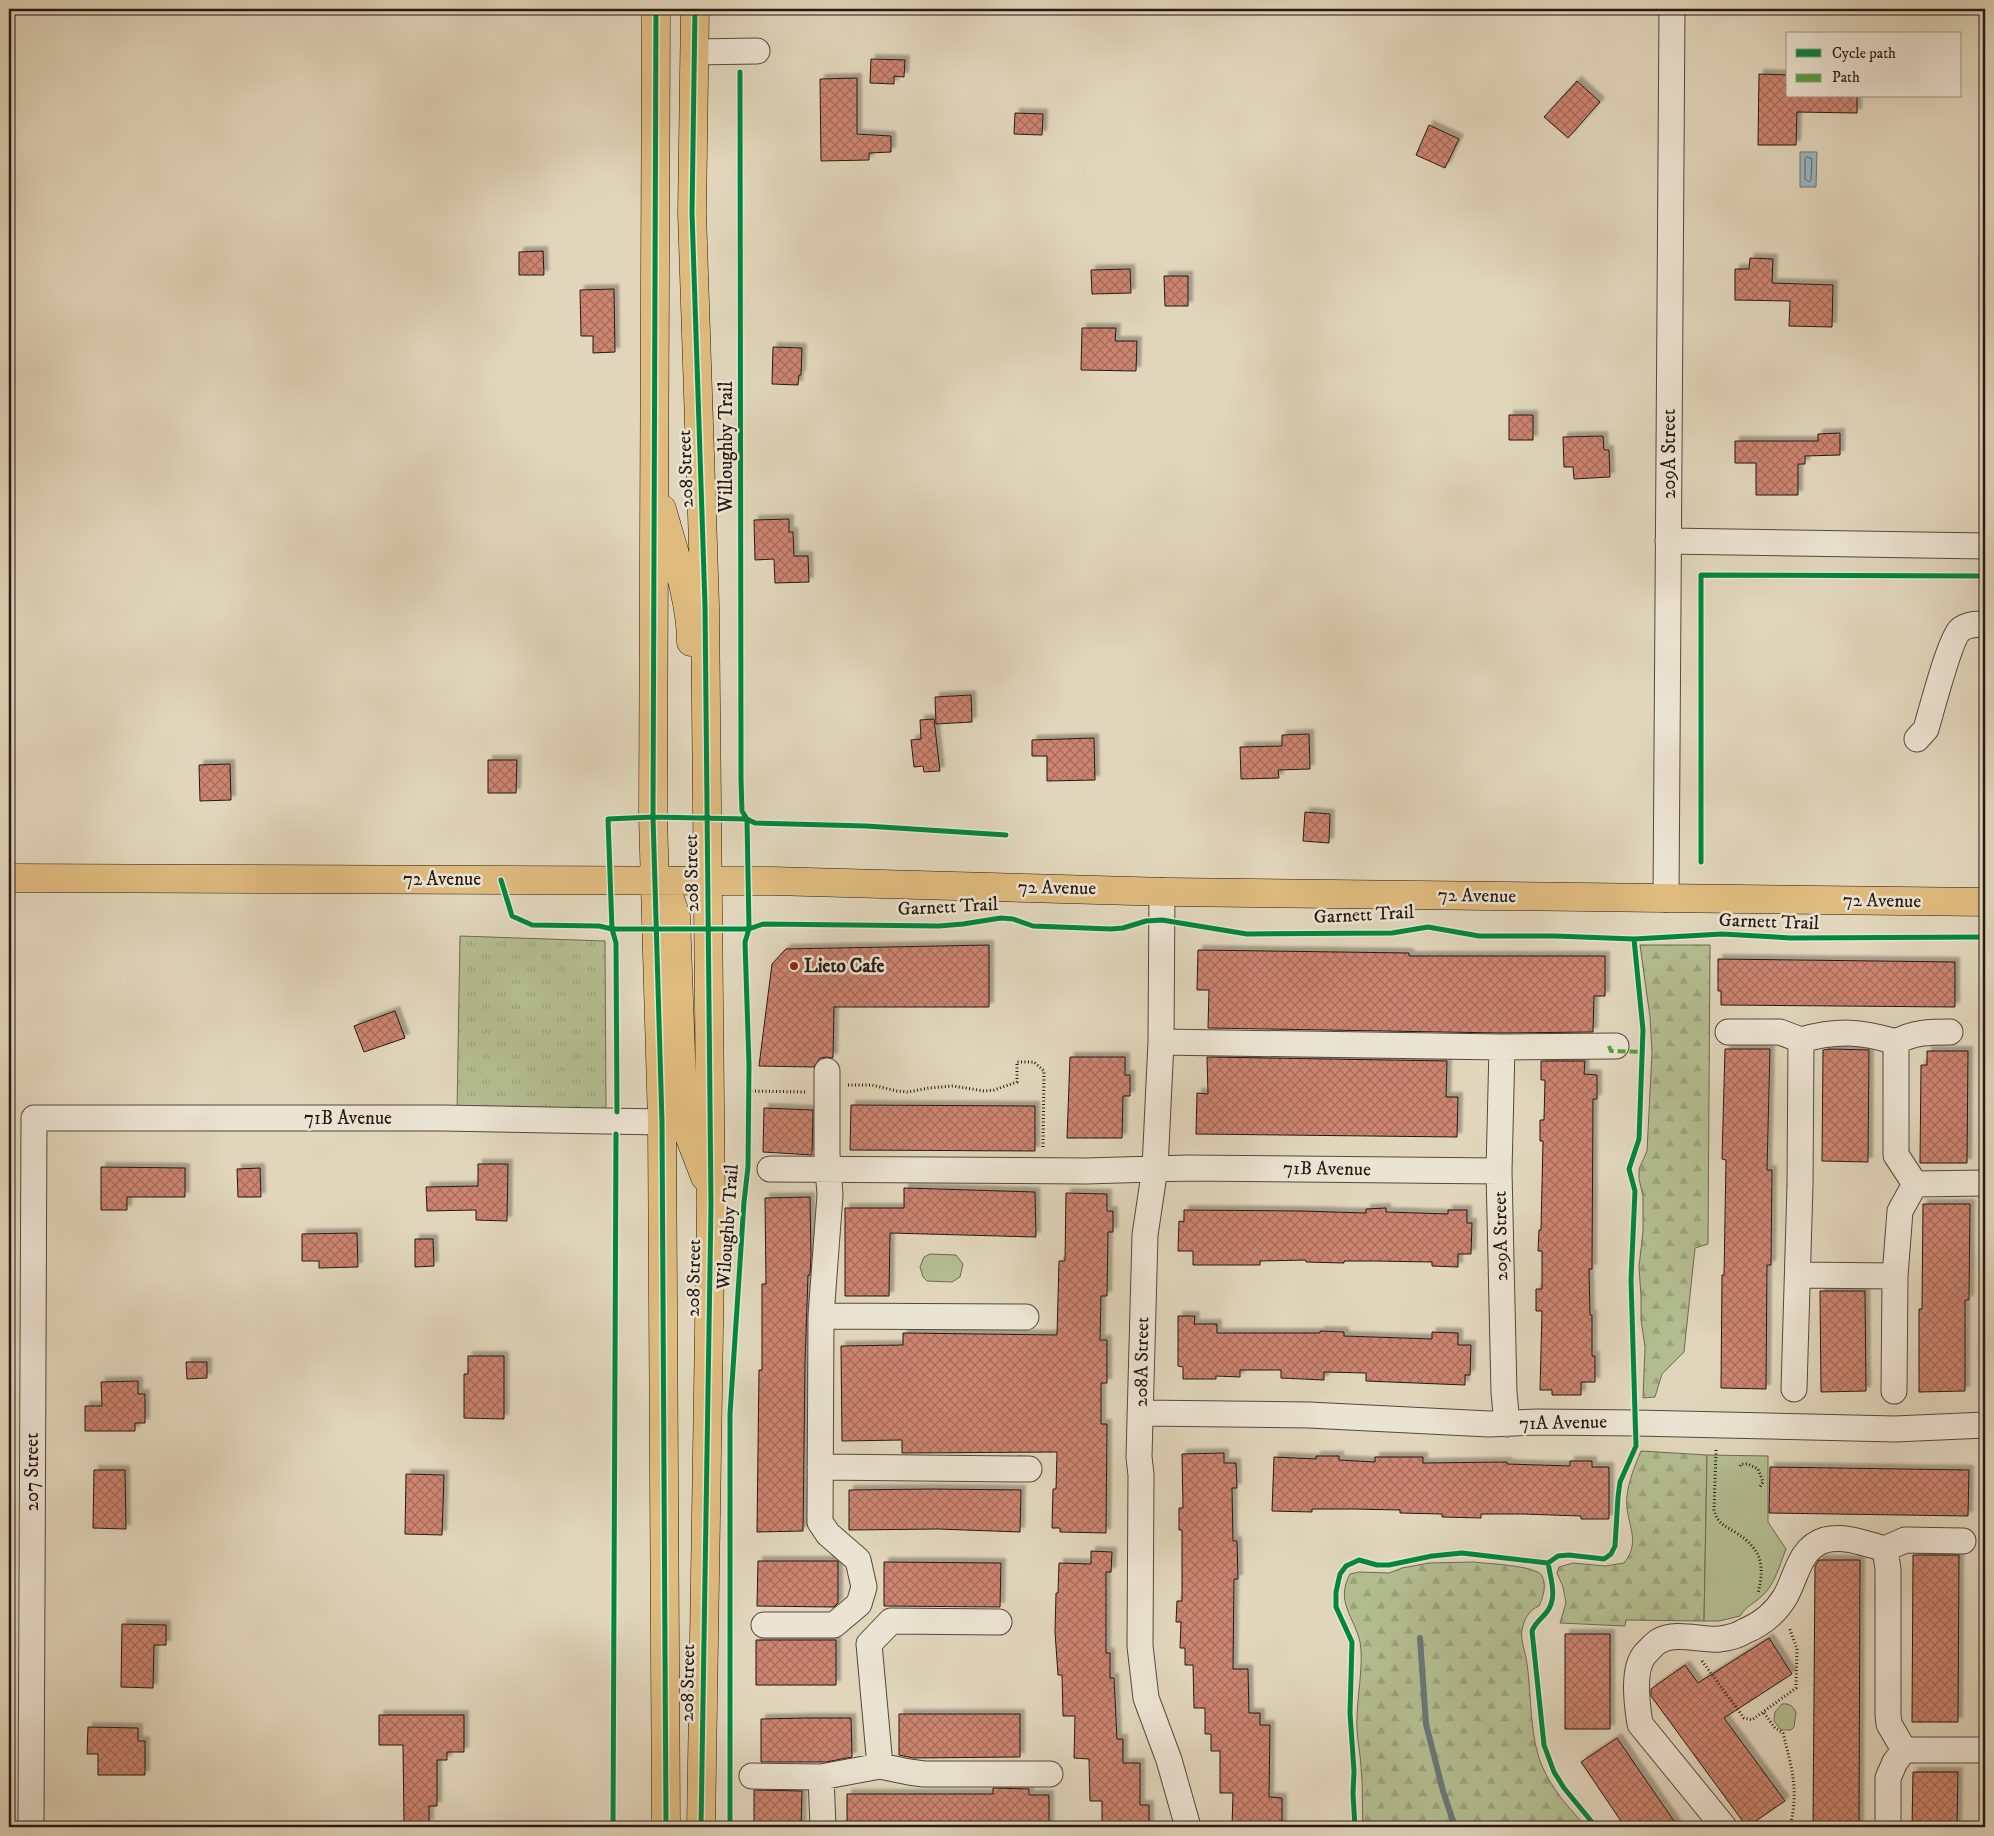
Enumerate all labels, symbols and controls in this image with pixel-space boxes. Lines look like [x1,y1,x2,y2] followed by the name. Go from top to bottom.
[1786,32,1962,98] legend
[1832,44,1896,63] text: Cycle path
[1832,68,1860,87] text: Path
[715,381,738,514] street label: Willoughby Trail
[1658,409,1681,499] street label: 209A Street
[673,430,699,508] street label: 208 Street
[680,834,704,912] street label: 208 Street
[403,868,481,891] street label: 72 Avenue
[1018,876,1096,900] street label: 72 Avenue
[1438,884,1516,908] street label: 72 Avenue
[1843,889,1921,913] street label: 72 Avenue
[897,893,999,921] street label: Garnett Trail
[1313,901,1415,929] street label: Garnett Trail
[1718,909,1820,935] street label: Garnett Trail
[804,955,885,978] place label: Lieto Cafe
[788,960,800,972] marker: Lieto Cafe
[304,1107,392,1130] street label: 71B Avenue
[1283,1157,1371,1181] street label: 71B Avenue
[712,1163,744,1292] street label: Wiloughby Trail
[1489,1191,1513,1281] street label: 209A Street
[682,1239,706,1317] street label: 208 Street
[1130,1317,1154,1407] street label: 208A Street
[1519,1411,1607,1435] street label: 71A Avenue
[21,1433,44,1511] street label: 207 Street
[676,1644,700,1722] street label: 208 Street

